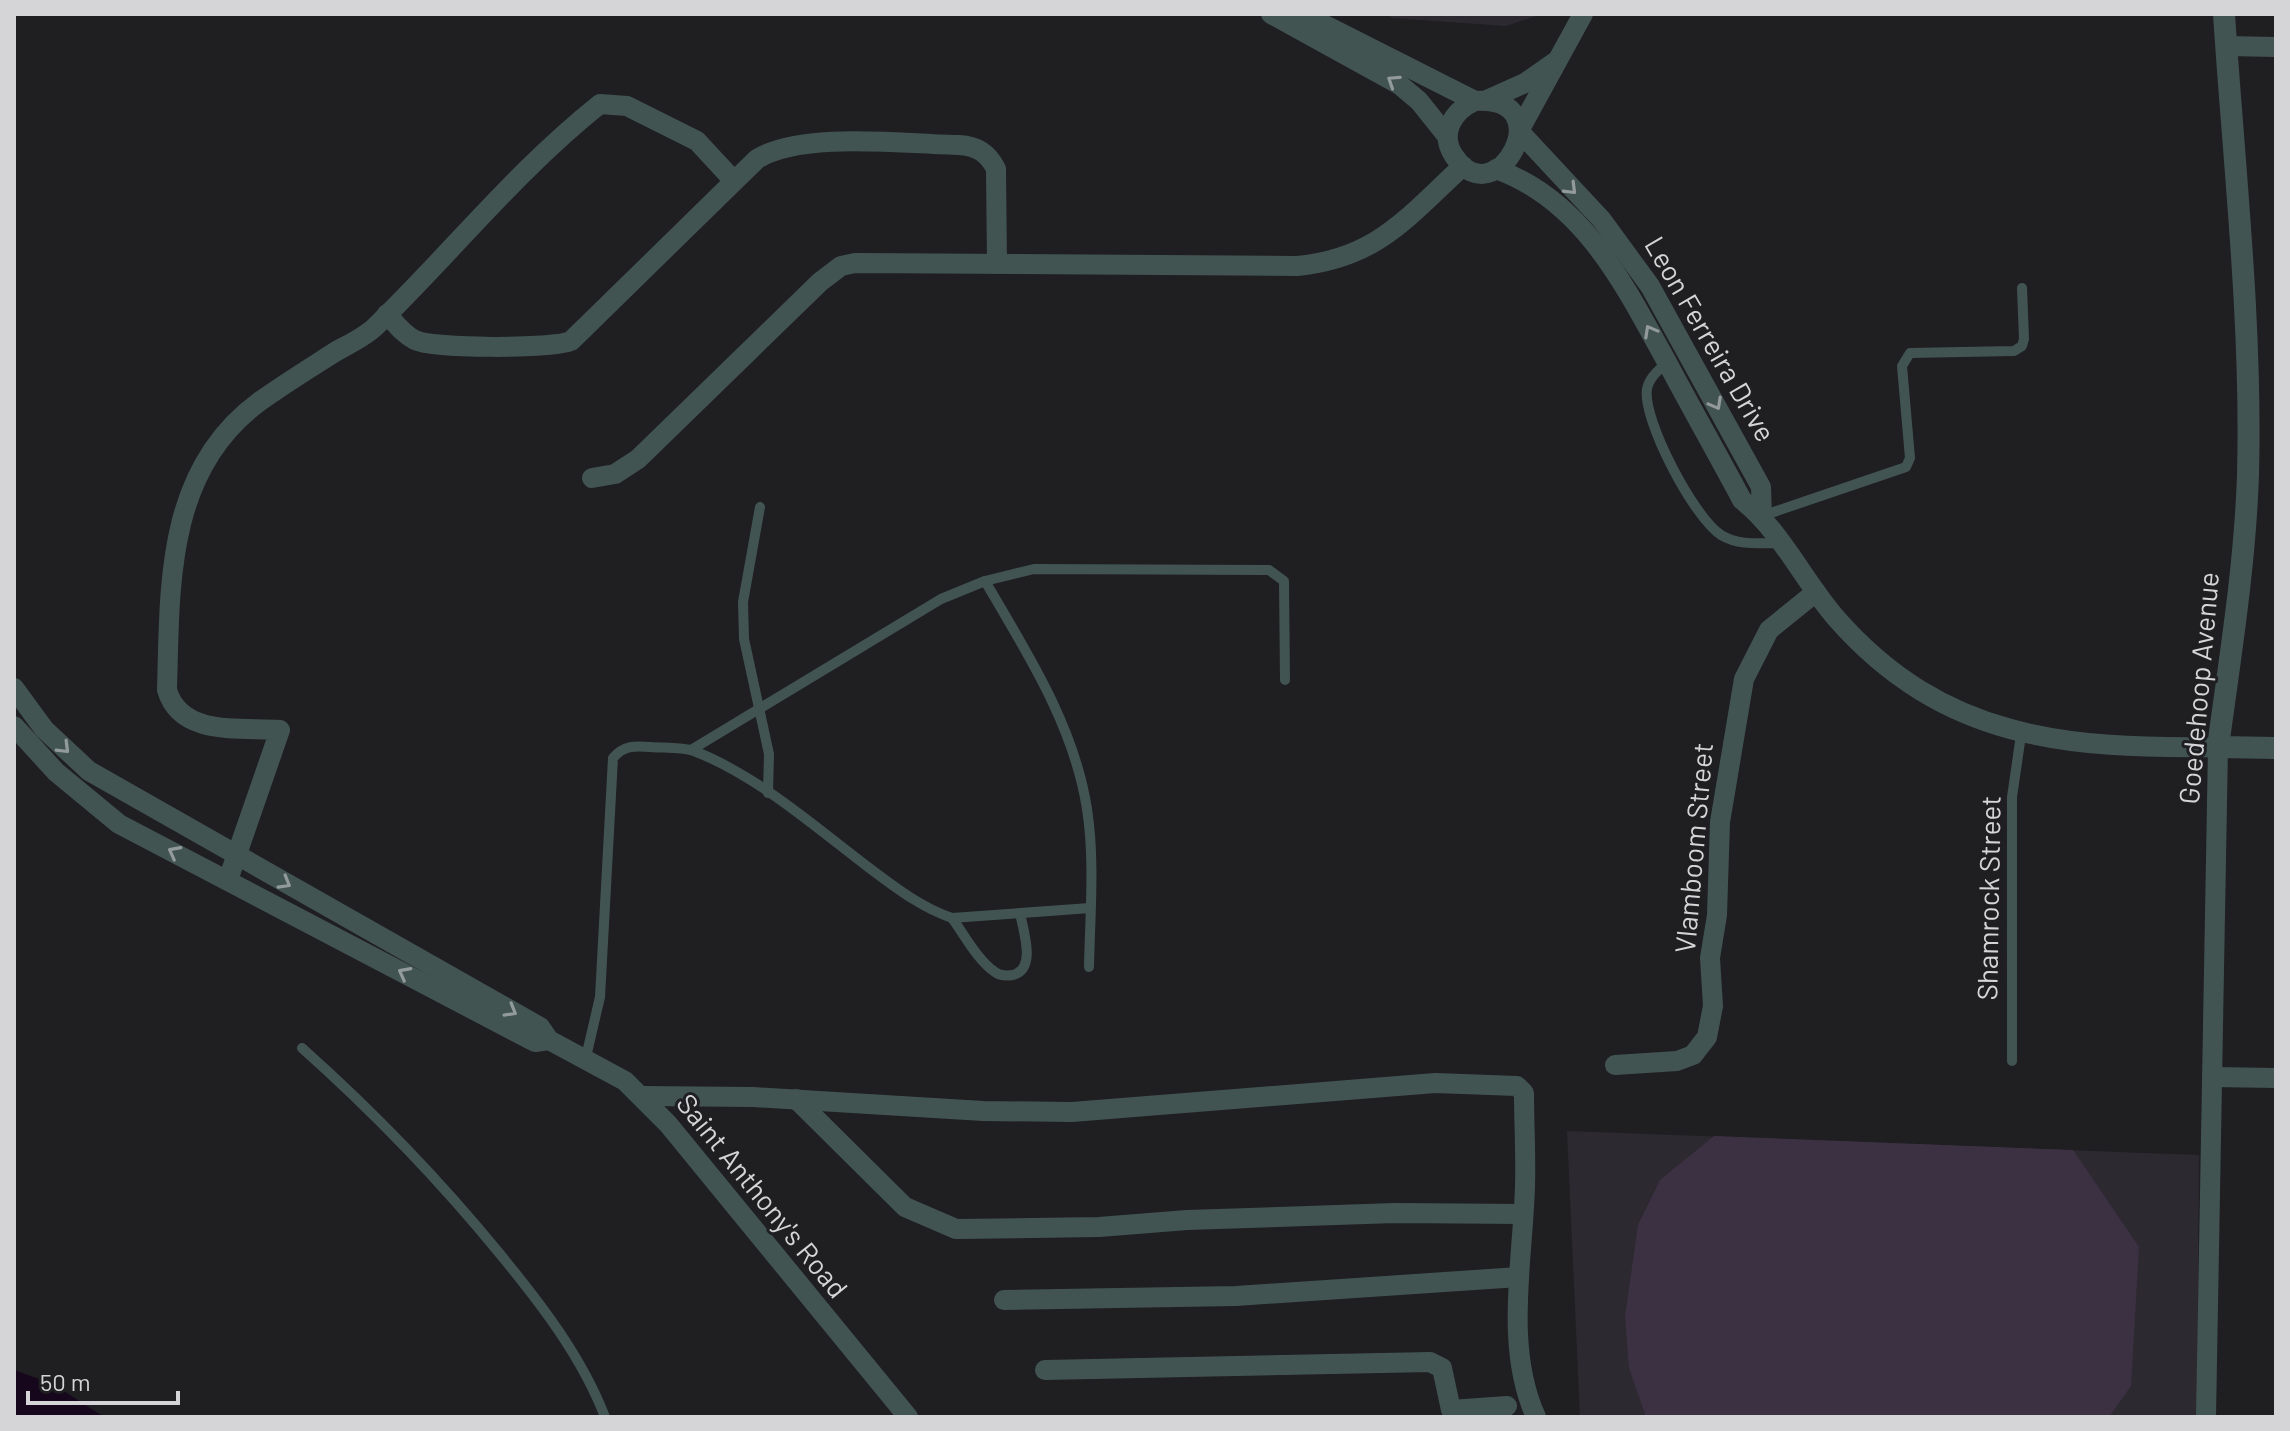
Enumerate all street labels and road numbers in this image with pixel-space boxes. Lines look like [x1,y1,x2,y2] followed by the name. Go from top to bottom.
[1638,230,1783,447] street label: Leon Ferreira Drive
[2171,570,2225,805] street label: Goedehoop Avenue
[1667,741,1719,955] street label: Vlamboom Street
[1969,795,2007,1001] street label: Shamrock Street
[670,1086,856,1304] street label: Saint Anthony's Road

